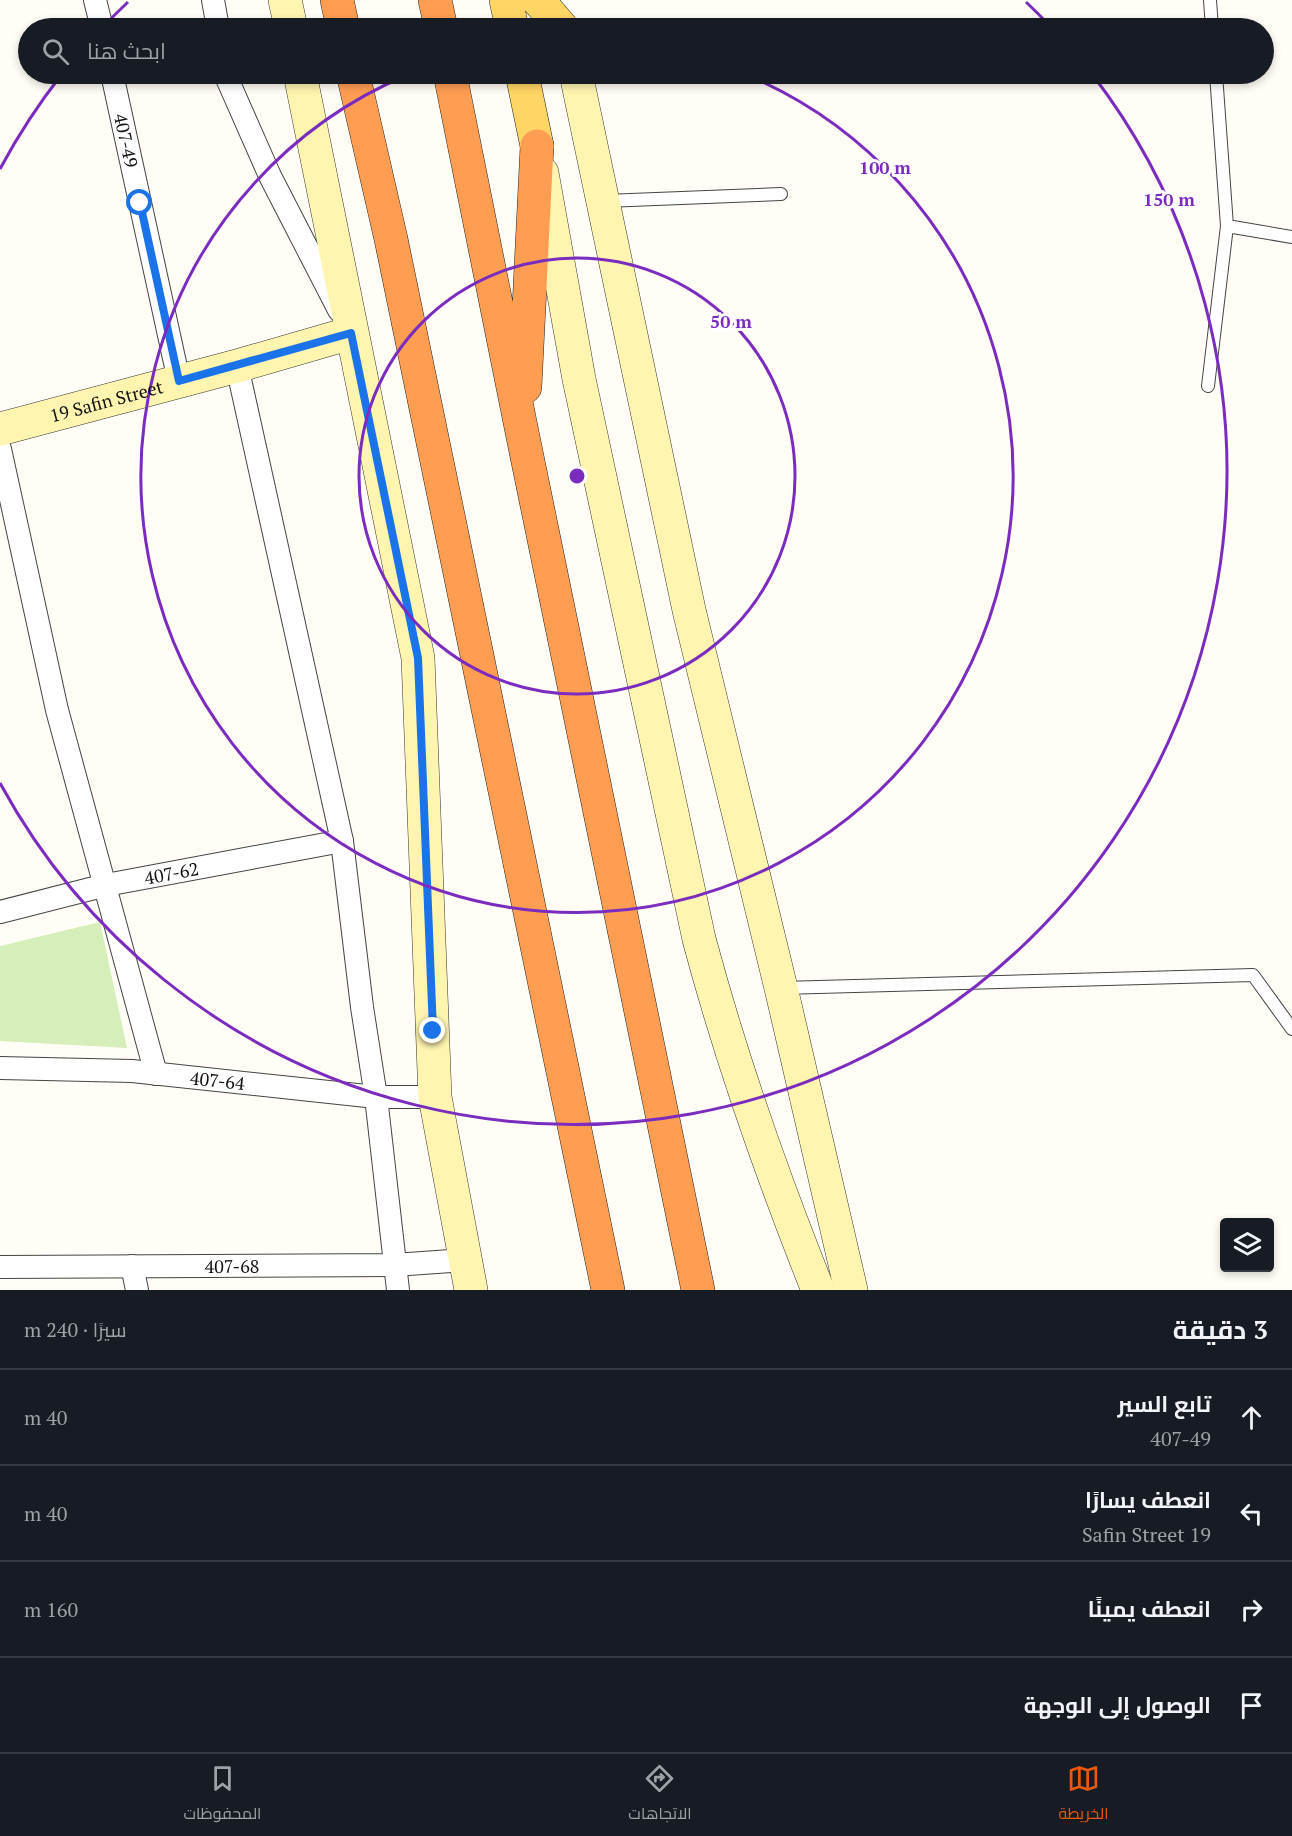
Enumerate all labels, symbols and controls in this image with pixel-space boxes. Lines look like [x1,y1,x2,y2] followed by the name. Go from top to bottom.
[18,18,1274,84] search box
[39,35,72,68] icon: search
[87,36,166,65] text: ابحث هنا
[109,111,144,170] street label: 407-49
[859,155,911,179] text: 100 m
[1143,187,1195,211] text: 150 m
[126,189,152,215] route start
[710,309,752,333] text: 50 m
[47,374,166,427] street label: 19 Safin Street
[567,466,587,486] centre of rings
[142,856,201,890] street label: 407-62
[419,1017,445,1043] route end
[189,1065,246,1095] street label: 407-64
[1220,1218,1274,1272] map controls
[1220,1218,1274,1272] button: layers
[205,1254,259,1278] street label: 407-68
[1173,1312,1268,1346] text: 3 دقيقة
[24,1316,126,1343] text: سيرًا · 240 m
[1118,1389,1211,1418] text: تابع السير
[1235,1401,1268,1434] icon: ahead
[24,1404,67,1431] text: 40 m
[1150,1425,1211,1452] text: 407-49
[1085,1485,1211,1514] text: انعطف يسارًا
[1235,1497,1268,1530] icon: left
[24,1500,67,1527] text: 40 m
[1082,1521,1211,1548] text: 19 Safin Street
[1235,1593,1268,1626] icon: right
[1088,1594,1211,1623] text: انعطف يمينًا
[24,1596,78,1623] text: 160 m
[1235,1689,1268,1722] icon: arrive
[1024,1690,1211,1719] text: الوصول إلى الوجهة
[183,1762,261,1828] tab: المحفوظات
[628,1762,692,1828] tab: الاتجاهات
[1059,1762,1109,1828] tab: الخريطة

